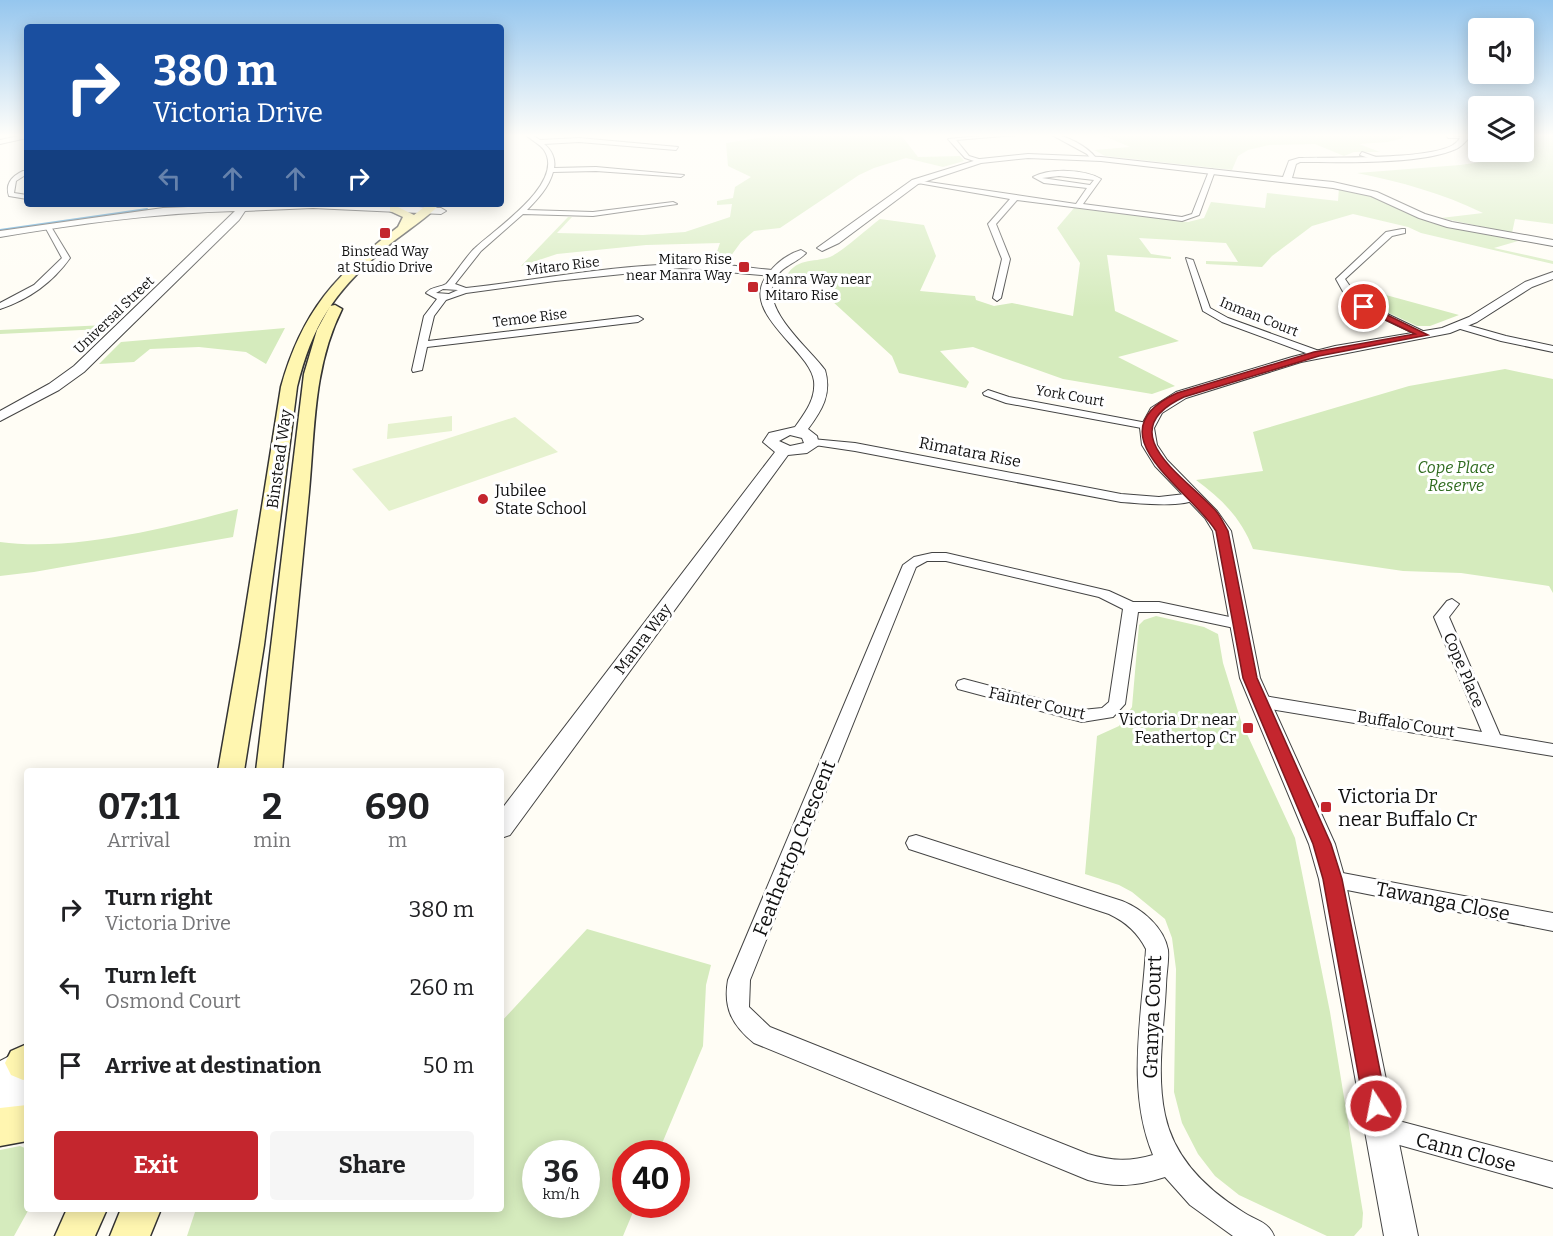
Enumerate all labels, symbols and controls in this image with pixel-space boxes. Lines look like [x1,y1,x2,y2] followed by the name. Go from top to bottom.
[1468,18,1534,162] map controls
[1468,18,1534,84] button: sound
[153,46,277,96] text: 380 m
[54,48,132,126] icon: right
[1468,96,1534,162] button: layers
[153,97,323,129] text: Victoria Drive
[153,162,186,195] icon: left
[216,162,249,195] icon: ahead
[279,162,312,195] icon: ahead
[342,162,375,195] icon: right
[378,226,392,240] marker: Binstead Way at Studio Drive
[337,243,433,276] place label: Binstead Way at Studio Drive
[626,251,733,284] place label: Mitaro Rise near Manra Way
[525,253,601,279] street label: Mitaro Rise
[737,260,751,274] marker: Mitaro Rise near Manra Way
[765,271,871,304] place label: Manra Way near Mitaro Rise
[70,273,158,357] street label: Universal Street
[746,280,760,294] marker: Manra Way near Mitaro Rise
[1338,281,1389,332] pin
[1347,290,1380,323] icon: arrive
[1217,294,1301,340] street label: Inman Court
[492,305,568,331] street label: Temoe Rise
[1034,382,1106,410] street label: York Court
[263,408,295,510] street label: Binstead Way
[917,433,1023,471] street label: Rimatara Rise
[1417,458,1495,495] park label: Cope Place Reserve
[494,481,587,518] place label: Jubilee State School
[476,492,490,506] marker: Jubilee State School
[610,600,676,678] street label: Manra Way
[1440,630,1488,710] street label: Cope Place
[987,683,1087,723] street label: Fainter Court
[1356,707,1456,741] street label: Buffalo Court
[1119,710,1236,747] place label: Victoria Dr near Feathertop Cr
[1241,721,1255,735] marker: Victoria Dr near Feathertop Cr
[748,756,840,940] street label: Feathertop Crescent
[1338,784,1477,831] place label: Victoria Dr near Buffalo Cr
[98,785,180,829] text: 07:11
[262,785,282,829] text: 2
[365,785,430,829] text: 690
[1319,800,1333,814] marker: Victoria Dr near Buffalo Cr
[107,828,170,852] text: Arrival
[253,828,291,852] text: min
[388,828,407,852] text: m
[1374,876,1512,926] street label: Tawanga Close
[105,884,213,911] text: Turn right
[54,893,87,926] icon: right
[409,896,474,923] text: 380 m
[105,911,231,935] text: Victoria Drive
[1138,955,1166,1079] street label: Granya Court
[105,962,197,989] text: Turn left
[54,971,87,1004] icon: left
[410,974,474,1001] text: 260 m
[105,989,241,1013] text: Osmond Court
[54,1049,87,1082] icon: arrive
[105,1052,321,1079] text: Arrive at destination
[423,1052,474,1079] text: 50 m
[1344,1074,1408,1138] position arrow
[1413,1127,1519,1177] street label: Cann Close
[54,1131,258,1200] button: Exit
[270,1131,474,1200] button: Share
[612,1140,690,1218] speed limit sign: 40
[543,1154,579,1190] text: 36
[542,1185,580,1203] text: km/h

